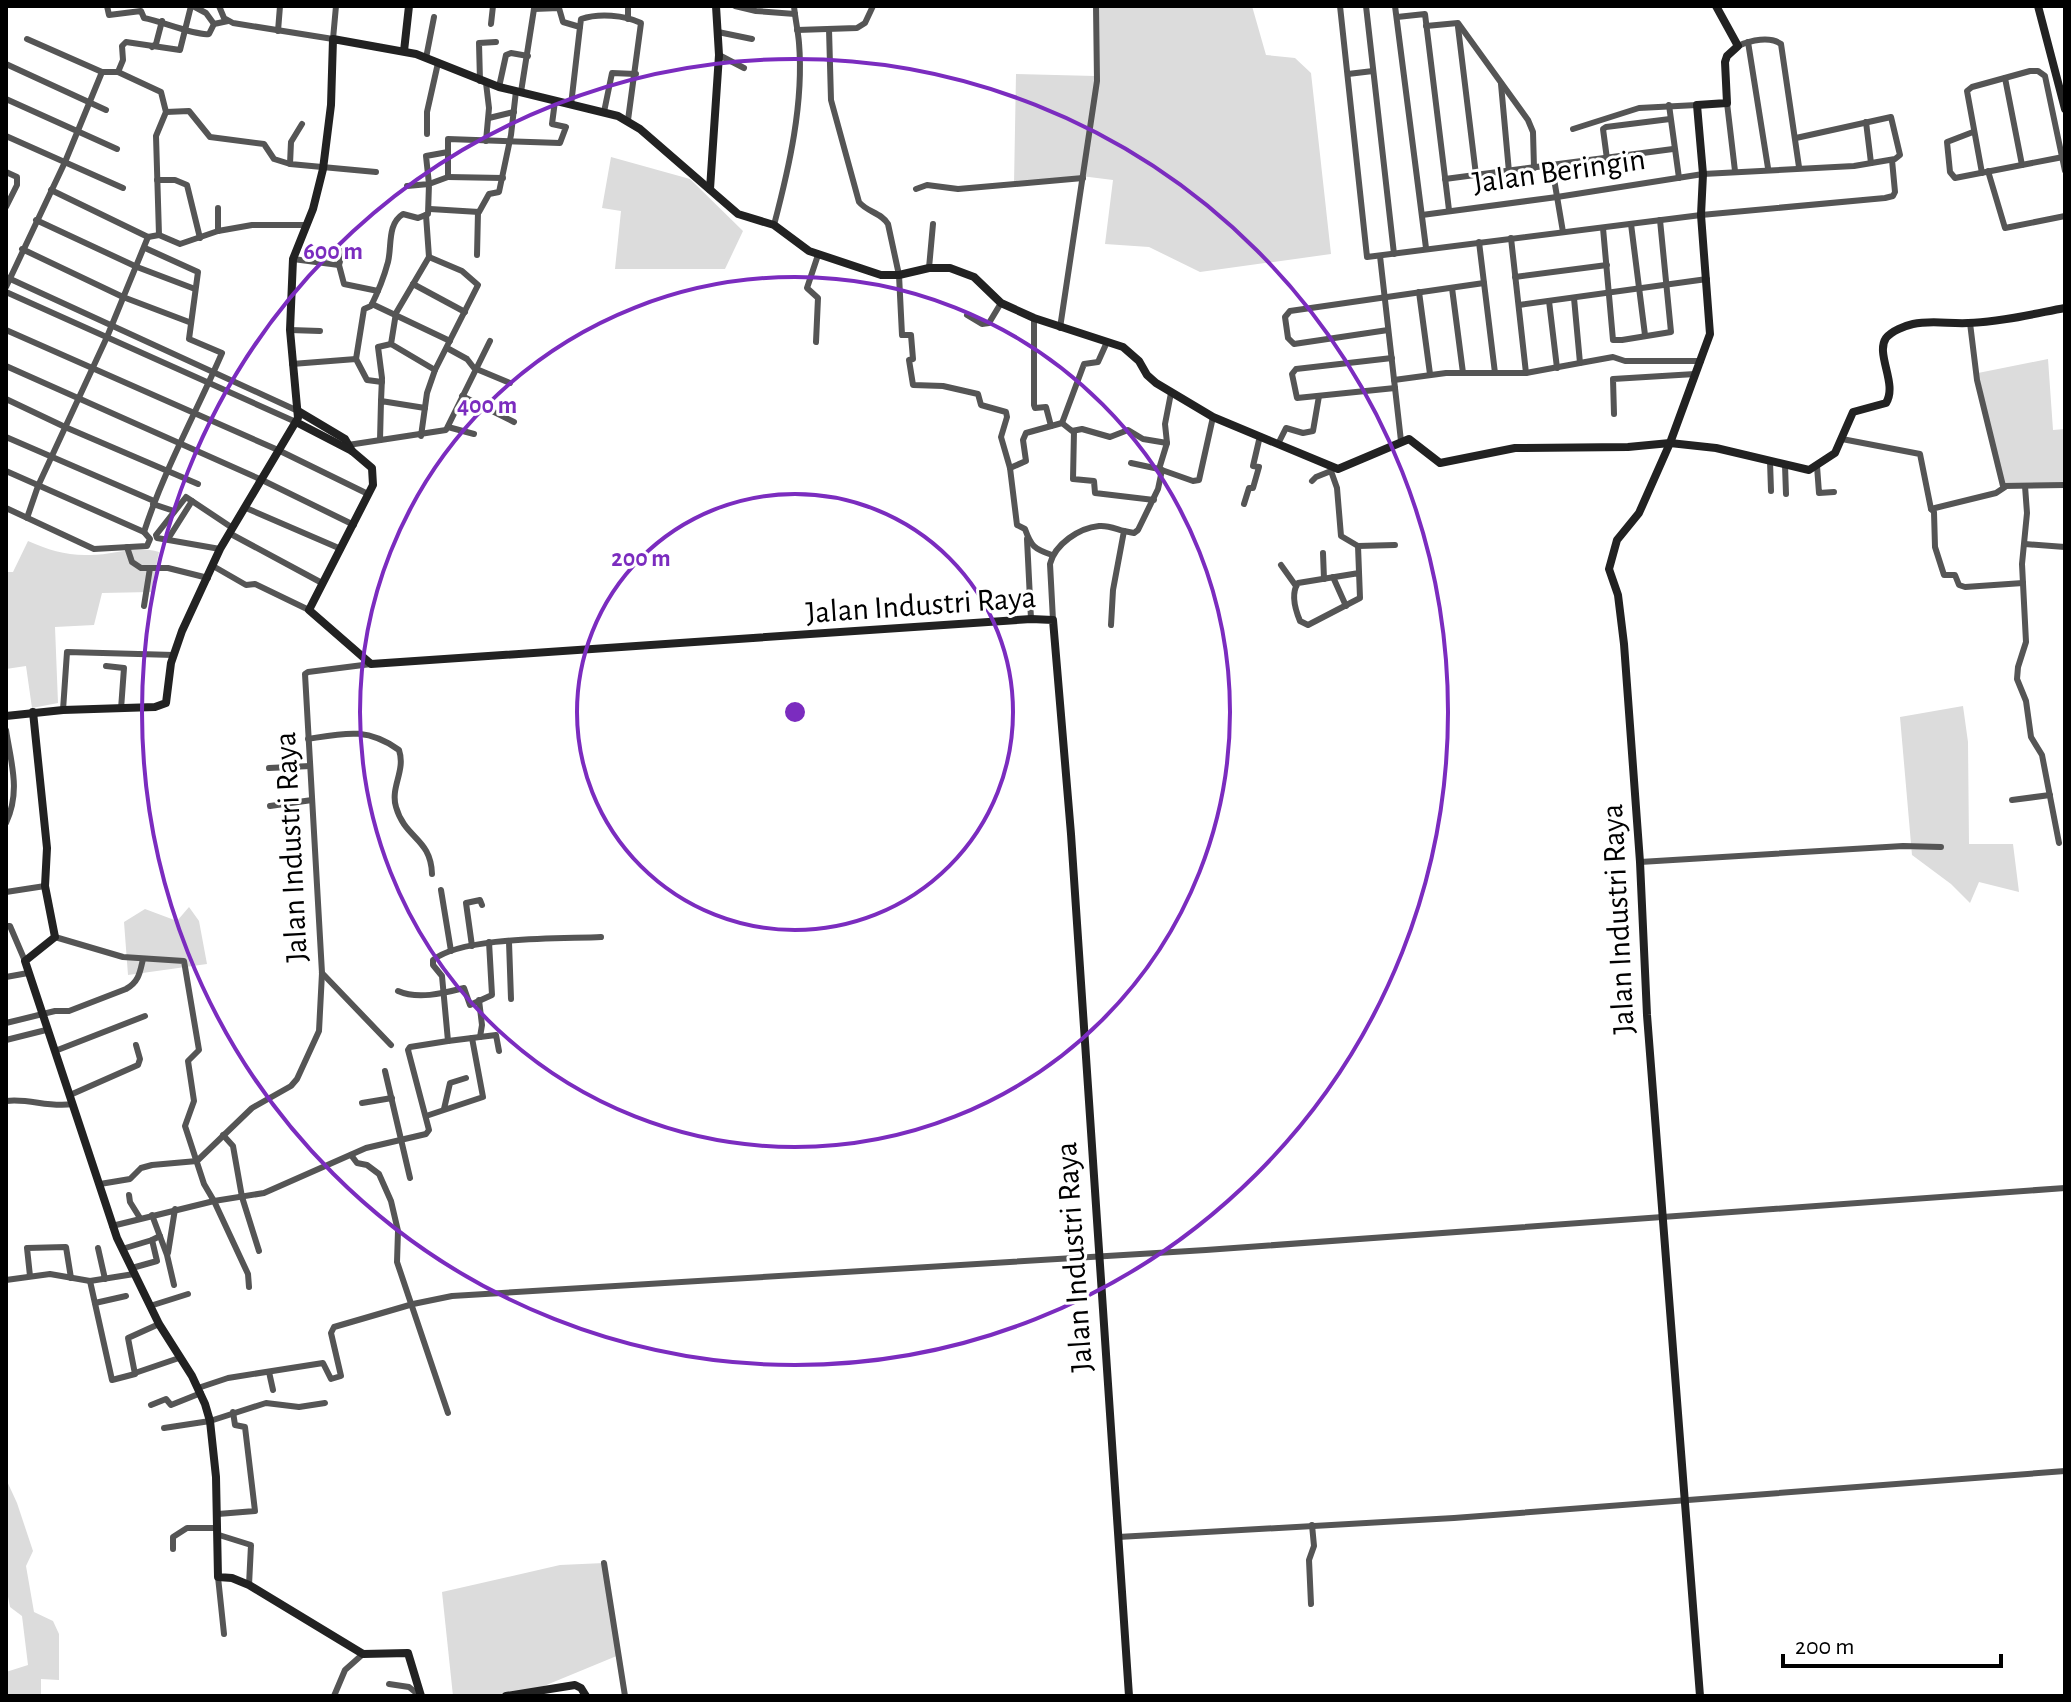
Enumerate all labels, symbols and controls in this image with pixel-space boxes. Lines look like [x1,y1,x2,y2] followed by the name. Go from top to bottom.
[1470,143,1648,199] street label: Jalan Beringin
[303,240,363,264] text: 600 m
[457,394,517,418] text: 400 m
[611,547,671,571] text: 200 m
[805,581,1037,629] street label: Jalan Industri Raya
[781,698,809,726] centre of rings
[269,731,313,963] street label: Jalan Industri Raya
[1596,803,1640,1035] street label: Jalan Industri Raya
[1050,1141,1098,1373] street label: Jalan Industri Raya
[1783,1618,2001,1668] scale bar
[1795,1635,1854,1659] text: 200 m

